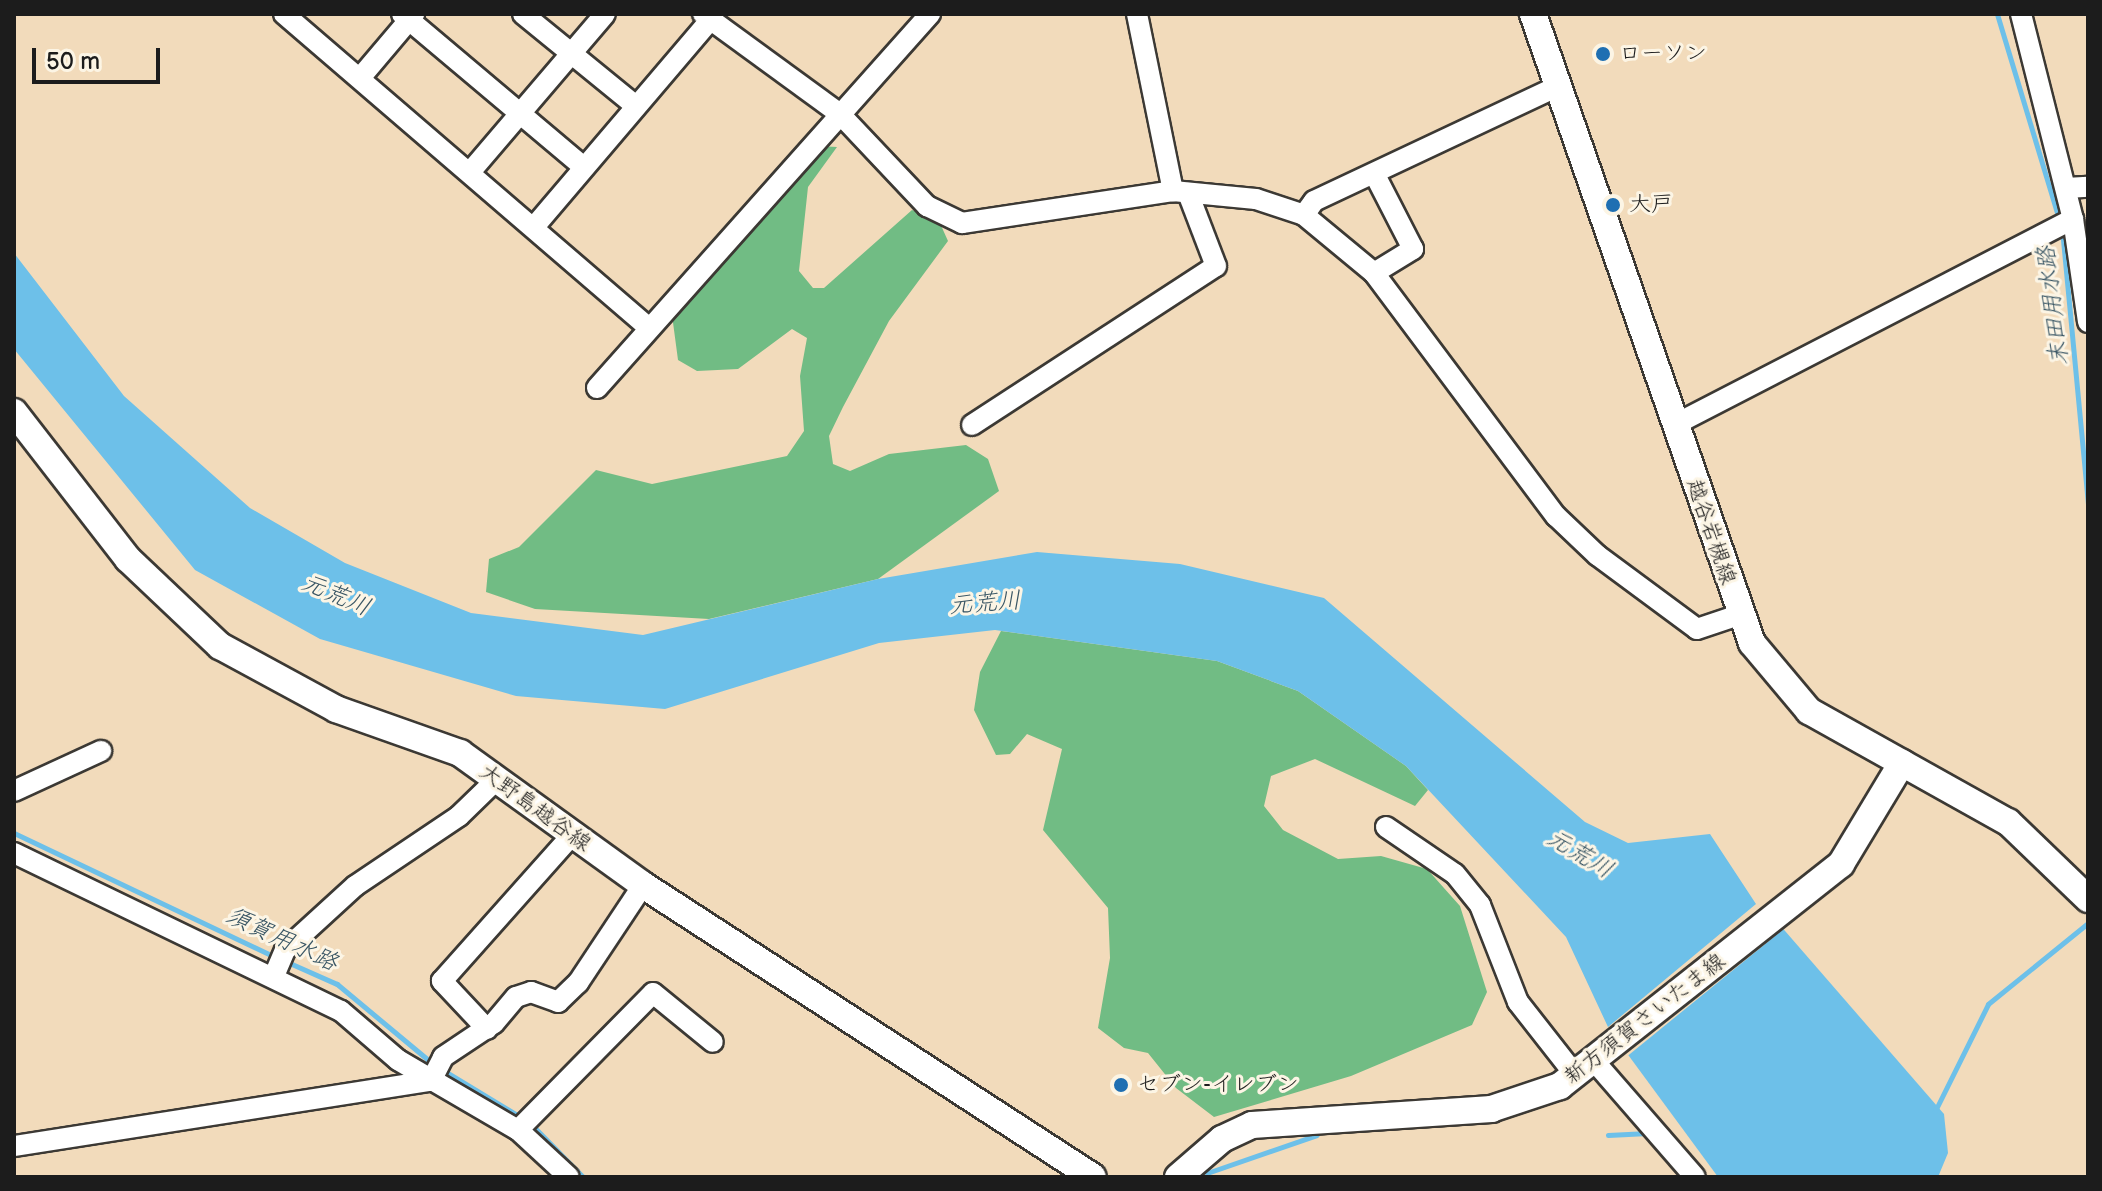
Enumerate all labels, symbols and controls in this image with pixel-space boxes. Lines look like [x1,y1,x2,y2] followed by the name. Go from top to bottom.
[36,32,164,82] scale bar
[1619,41,1707,67] place label: ローソン
[1594,45,1612,63] marker: ローソン
[46,47,100,76] text: 50 m
[1629,192,1673,218] place label: 大戸
[1604,196,1622,214] marker: 大戸
[2031,245,2075,367] water label: 末田用水路
[1681,476,1741,588] street label: 越谷岩槻線
[297,568,375,622] water label: 元荒川
[948,586,1022,620] water label: 元荒川
[474,759,596,857] street label: 大野島越谷線
[1542,823,1618,885] water label: 元荒川
[222,901,342,977] water label: 須賀用水路
[1559,948,1731,1090] street label: 新方須賀さいたま線
[1137,1072,1299,1098] place label: セブン-イレブン
[1112,1076,1130,1094] marker: セブン-イレブン

